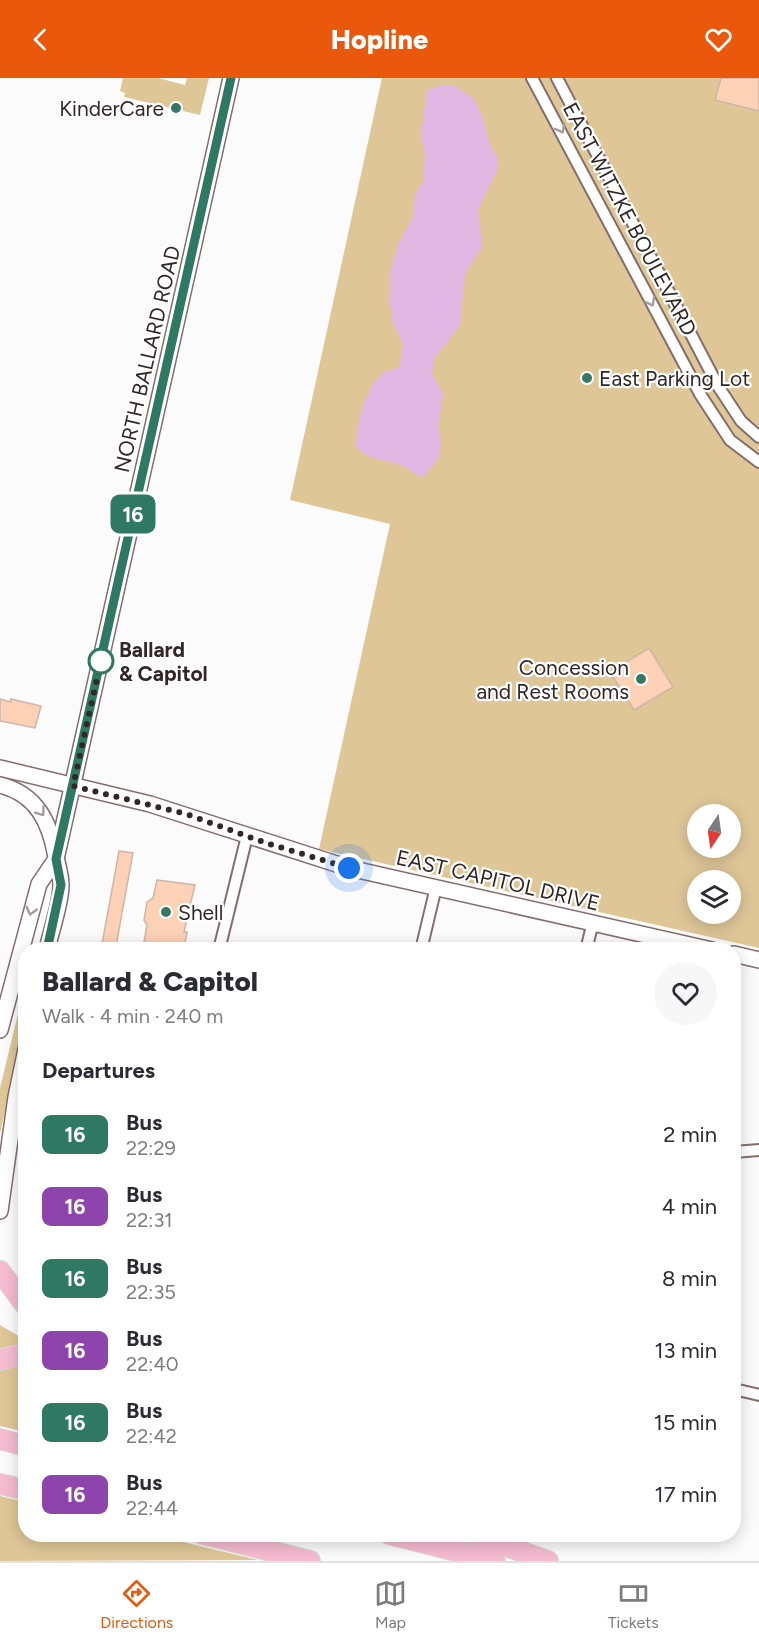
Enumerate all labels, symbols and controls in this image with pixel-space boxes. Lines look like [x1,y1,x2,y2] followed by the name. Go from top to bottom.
[24,23,57,56] icon: back
[331,23,428,56] text: Hopline
[702,23,735,56] icon: heart
[59,96,164,121] place label: KinderCare
[558,98,702,340] street label: EAST WITZKE BOULEVARD
[169,101,183,115] marker: KinderCare
[554,123,565,133] one-way arrow
[109,243,185,475] street label: NORTH BALLARD ROAD
[644,295,655,306] one-way arrow
[599,366,750,391] place label: East Parking Lot
[580,371,594,385] marker: East Parking Lot
[106,494,160,534] line badge: 16
[122,502,144,527] text: 16
[119,637,208,686] place label: Ballard & Capitol
[88,648,114,674] marker: Ballard & Capitol
[476,655,629,704] place label: Concession and Rest Rooms
[634,672,648,686] marker: Concession and Rest Rooms
[687,804,741,858] north arrow
[687,804,741,924] map controls
[33,806,44,817] one-way arrow
[394,844,602,916] street label: EAST CAPITOL DRIVE
[334,853,364,883] your location
[687,870,741,924] button: layers
[178,900,223,925] place label: Shell
[159,905,173,919] marker: Shell
[26,906,39,916] one-way arrow
[654,962,717,1025] button: heart
[42,964,258,998] text: Ballard & Capitol
[42,1004,223,1028] text: Walk · 4 min · 240 m
[42,1057,155,1084] text: Departures
[126,1109,162,1136] text: Bus
[663,1121,717,1148] text: 2 min
[64,1122,86,1147] text: 16
[126,1136,176,1160] text: 22:29
[126,1181,162,1208] text: Bus
[662,1193,717,1220] text: 4 min
[64,1194,86,1219] text: 16
[126,1208,173,1232] text: 22:31
[126,1253,162,1280] text: Bus
[662,1265,717,1292] text: 8 min
[64,1266,86,1291] text: 16
[126,1280,176,1304] text: 22:35
[126,1325,162,1352] text: Bus
[654,1337,717,1364] text: 13 min
[64,1338,86,1363] text: 16
[126,1352,179,1376] text: 22:40
[126,1397,162,1424] text: Bus
[654,1409,717,1436] text: 15 min
[64,1410,86,1435] text: 16
[126,1424,177,1448] text: 22:42
[126,1469,162,1496] text: Bus
[655,1481,717,1508] text: 17 min
[64,1482,86,1507] text: 16
[126,1496,178,1520] text: 22:44
[100,1577,173,1632] tab: Directions
[374,1577,407,1632] tab: Map
[608,1577,659,1632] tab: Tickets

